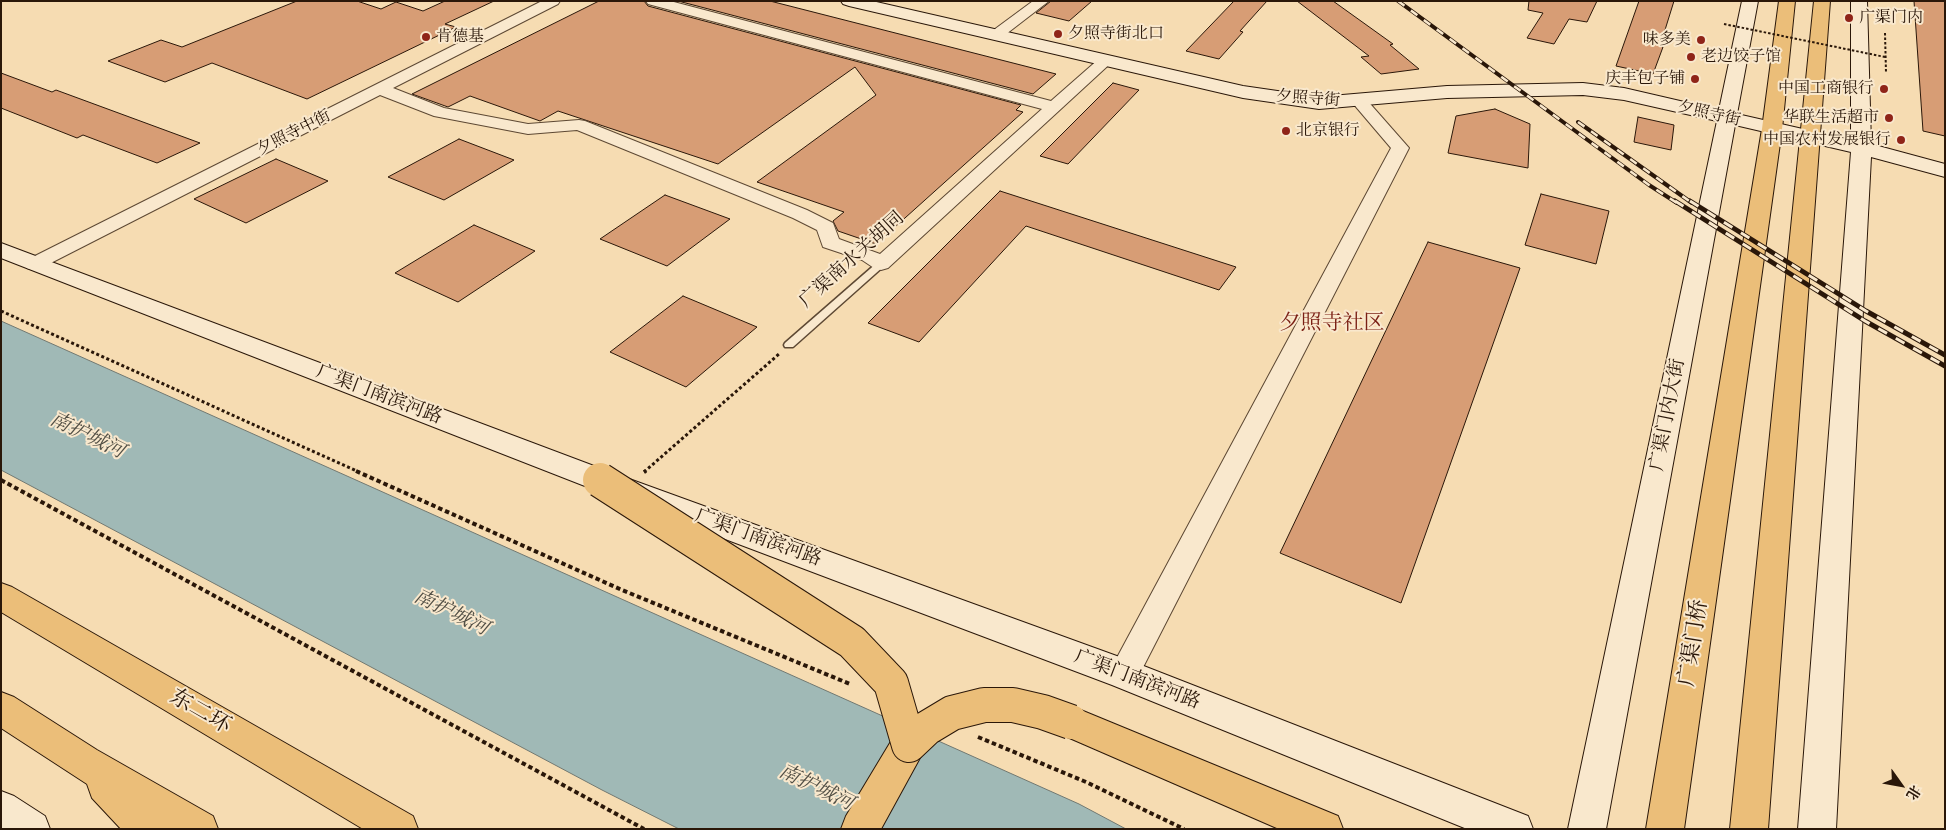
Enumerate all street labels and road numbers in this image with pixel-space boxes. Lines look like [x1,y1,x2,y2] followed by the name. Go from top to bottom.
[1275,87,1341,111] street label: 夕照寺街
[1676,97,1742,131] street label: 夕照寺街
[254,106,334,160] street label: 夕照寺中街
[795,207,909,313] street label: 广渠南水关胡同
[1646,357,1690,473] street label: 广渠门内大街
[313,361,445,429] street label: 广渠门南滨河路
[692,505,824,571] street label: 广渠门南滨河路
[1674,597,1714,689] street label: 广渠门桥
[1071,646,1203,714] street label: 广渠门南滨河路
[165,684,235,740] street label: 东二环

